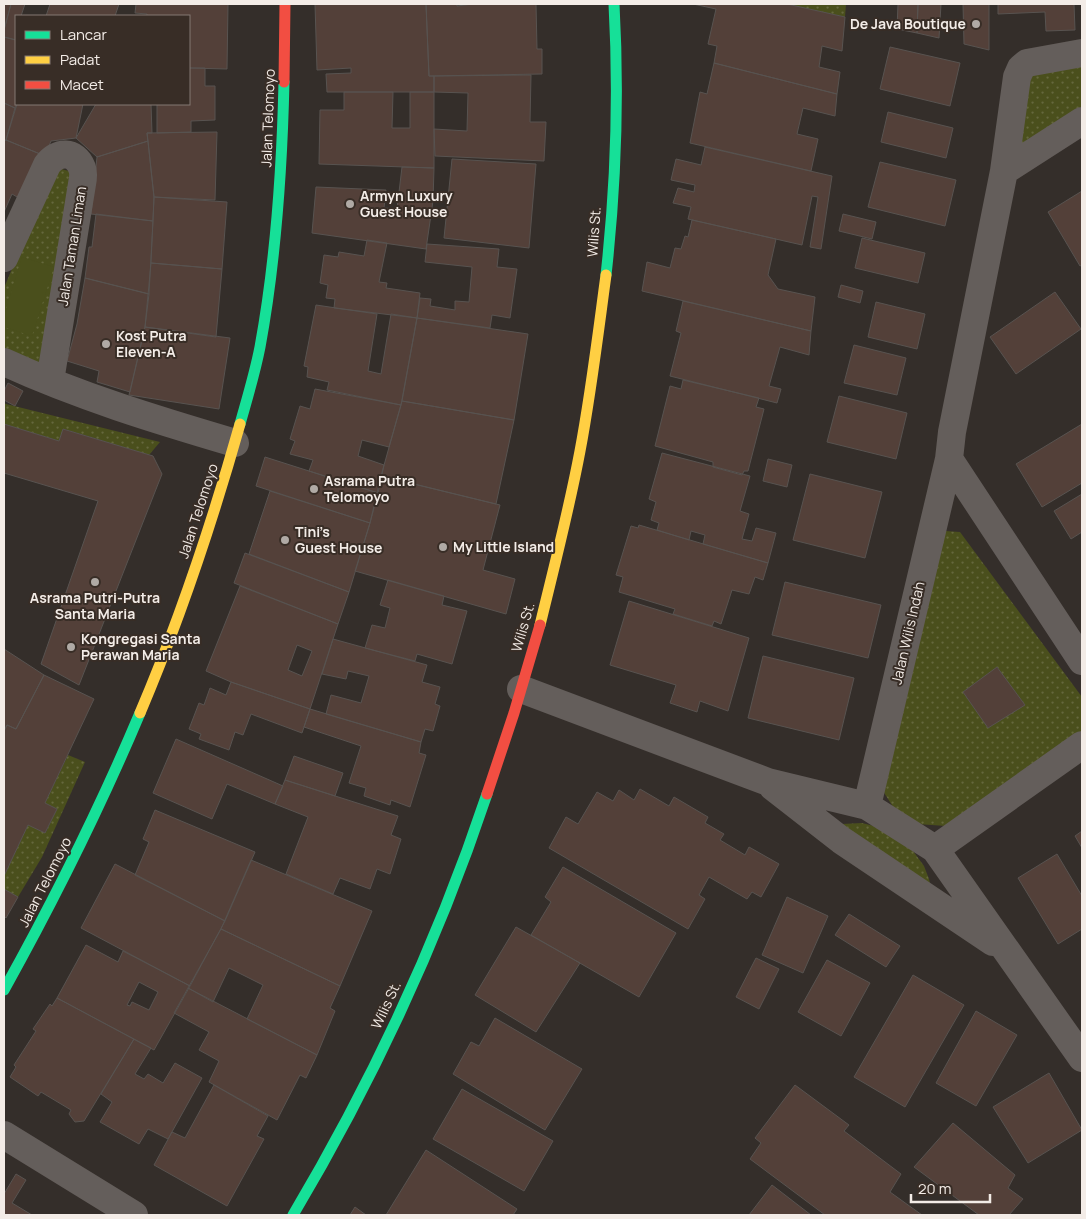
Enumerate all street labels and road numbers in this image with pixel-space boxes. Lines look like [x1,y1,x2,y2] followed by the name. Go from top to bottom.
[256,68,279,168] street label: Jalan Telomoyo
[53,185,90,307] street label: Jalan Taman Liman
[582,206,605,258] street label: Wilis St.
[173,461,222,561] street label: Jalan Telomoyo
[886,580,929,686] street label: Jalan Wilis Indah
[506,600,539,654] street label: Wilis St.
[14,834,75,930] street label: Jalan Telomoyo
[366,978,405,1032] street label: Wilis St.

